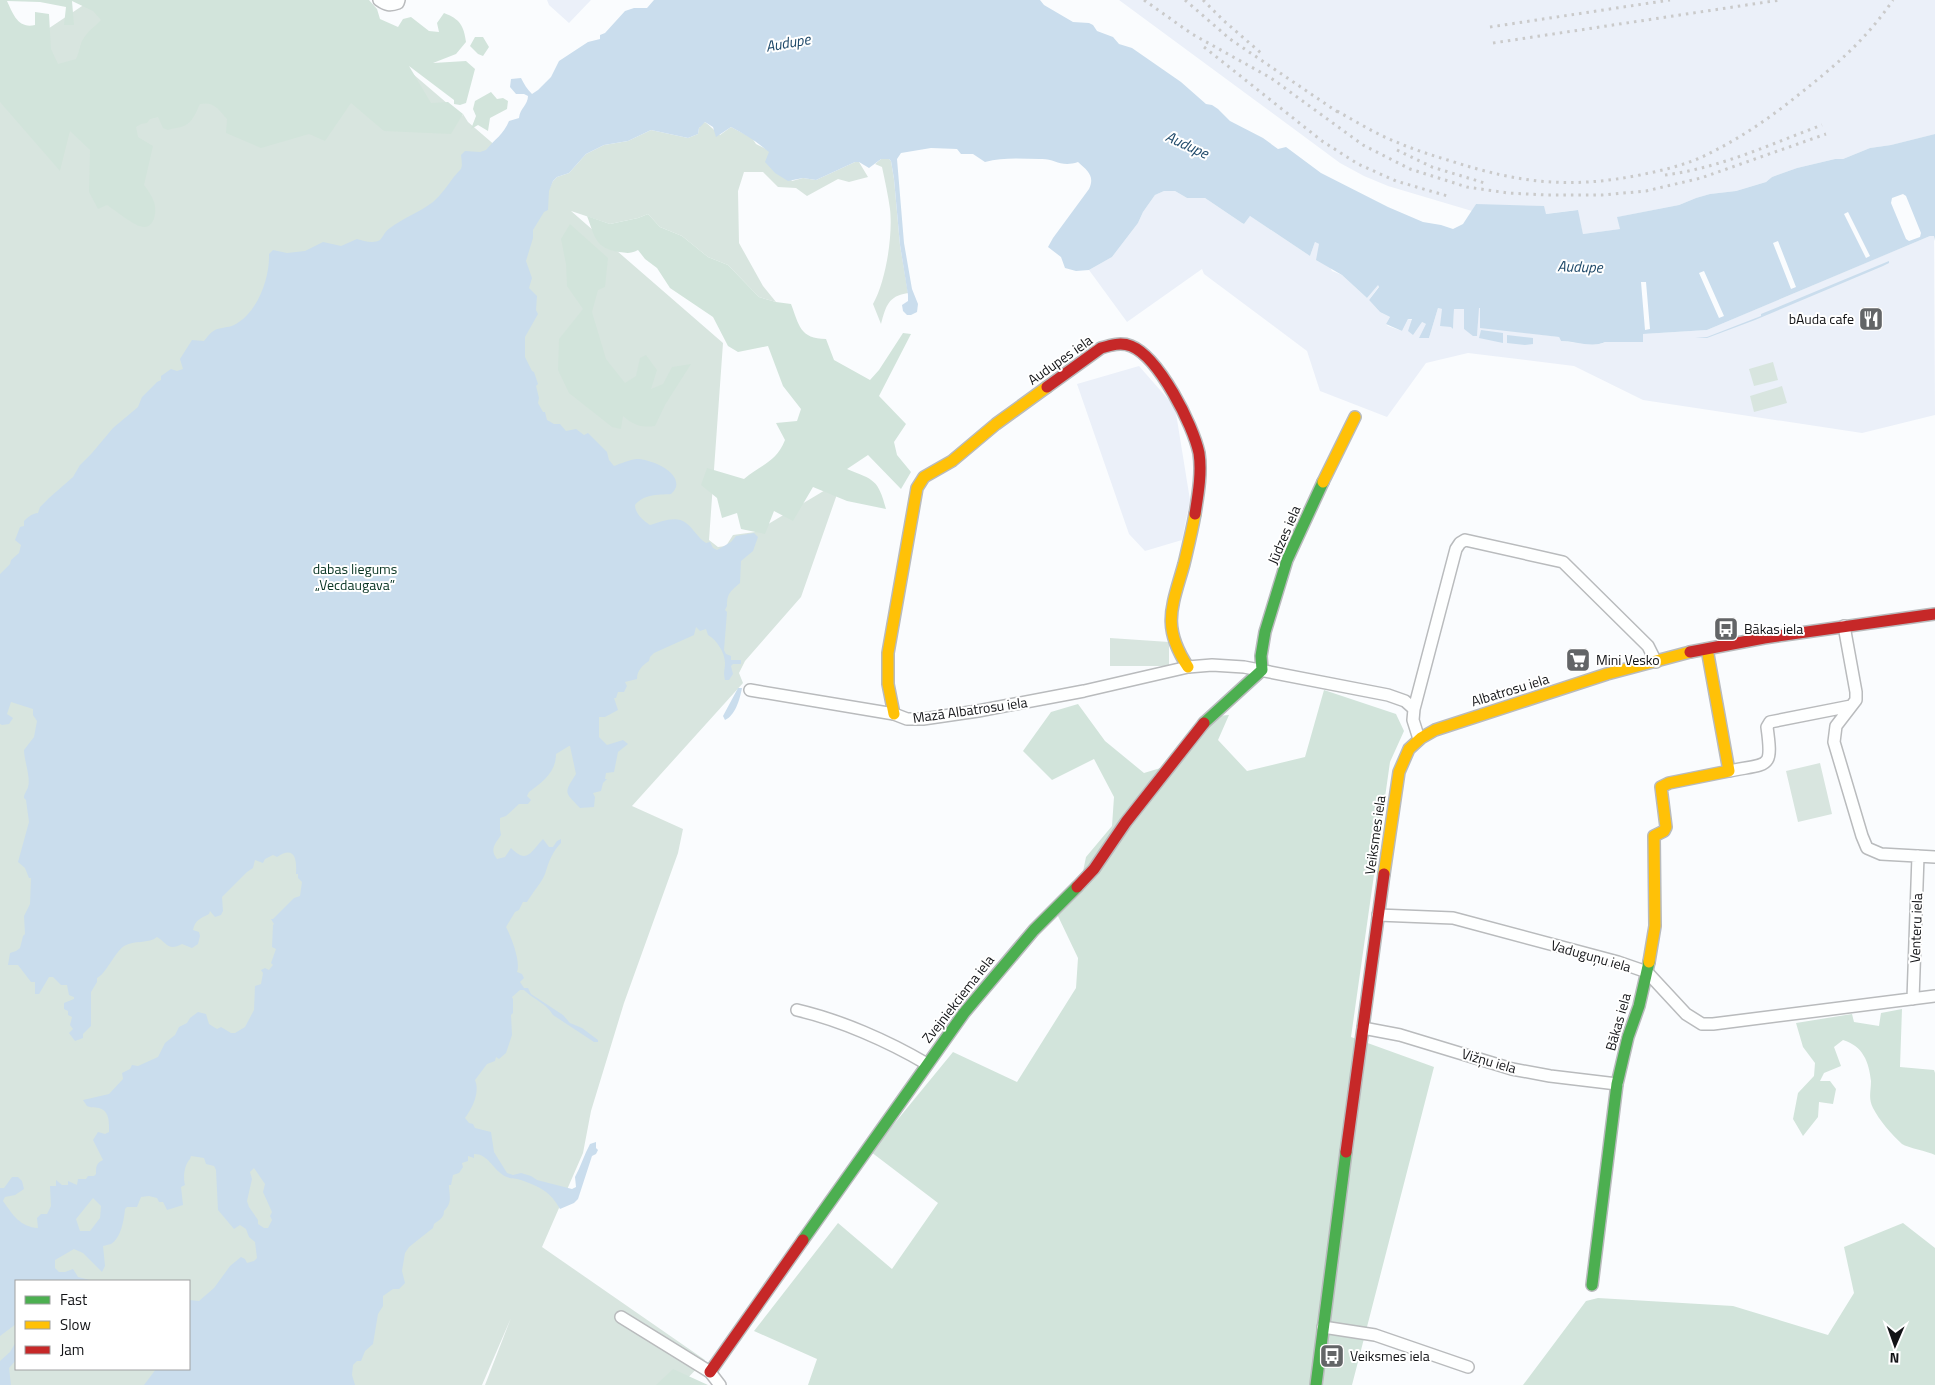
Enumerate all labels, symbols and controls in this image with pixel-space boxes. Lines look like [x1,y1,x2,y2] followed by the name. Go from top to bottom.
[764,27,813,58] water label: Audupe
[1162,125,1213,165] water label: Audupe
[1557,254,1604,279] water label: Audupe
[1858,306,1884,332] restaurant icon: bAuda cafe
[1789,308,1854,329] place label: bAuda cafe
[1023,329,1096,390] street label: Audupes iela
[1262,502,1305,568] street label: Jūdzes iela
[313,558,397,595] park label: dabas liegums „Vecdaugava”
[1713,616,1739,642] bus stop icon: Bākas iela
[1744,618,1803,639] place label: Bākas iela
[1565,647,1591,673] supermarket icon: Mini Vesko
[1596,649,1660,670] place label: Mini Vesko
[1468,668,1551,711] street label: Albatrosu iela
[911,691,1029,728] street label: Mazā Albatrosu iela
[1359,794,1390,876] street label: Veiksmes iela
[1904,893,1927,963] street label: Venteru iela
[1549,934,1634,977] street label: Vaduguņu iela
[916,950,999,1047] street label: Zvejniekciema iela
[1599,990,1636,1053] street label: Bākas iela
[1459,1043,1519,1078] street label: Vižņu iela
[15,1280,190,1370] legend
[60,1288,88,1311] text: Fast
[60,1313,91,1336] text: Slow
[1870,1320,1920,1370] north arrow
[60,1338,84,1361] text: Jam
[1319,1343,1345,1369] bus stop icon: Veiksmes iela
[1350,1345,1430,1366] place label: Veiksmes iela
[1889,1348,1900,1369] text: N

